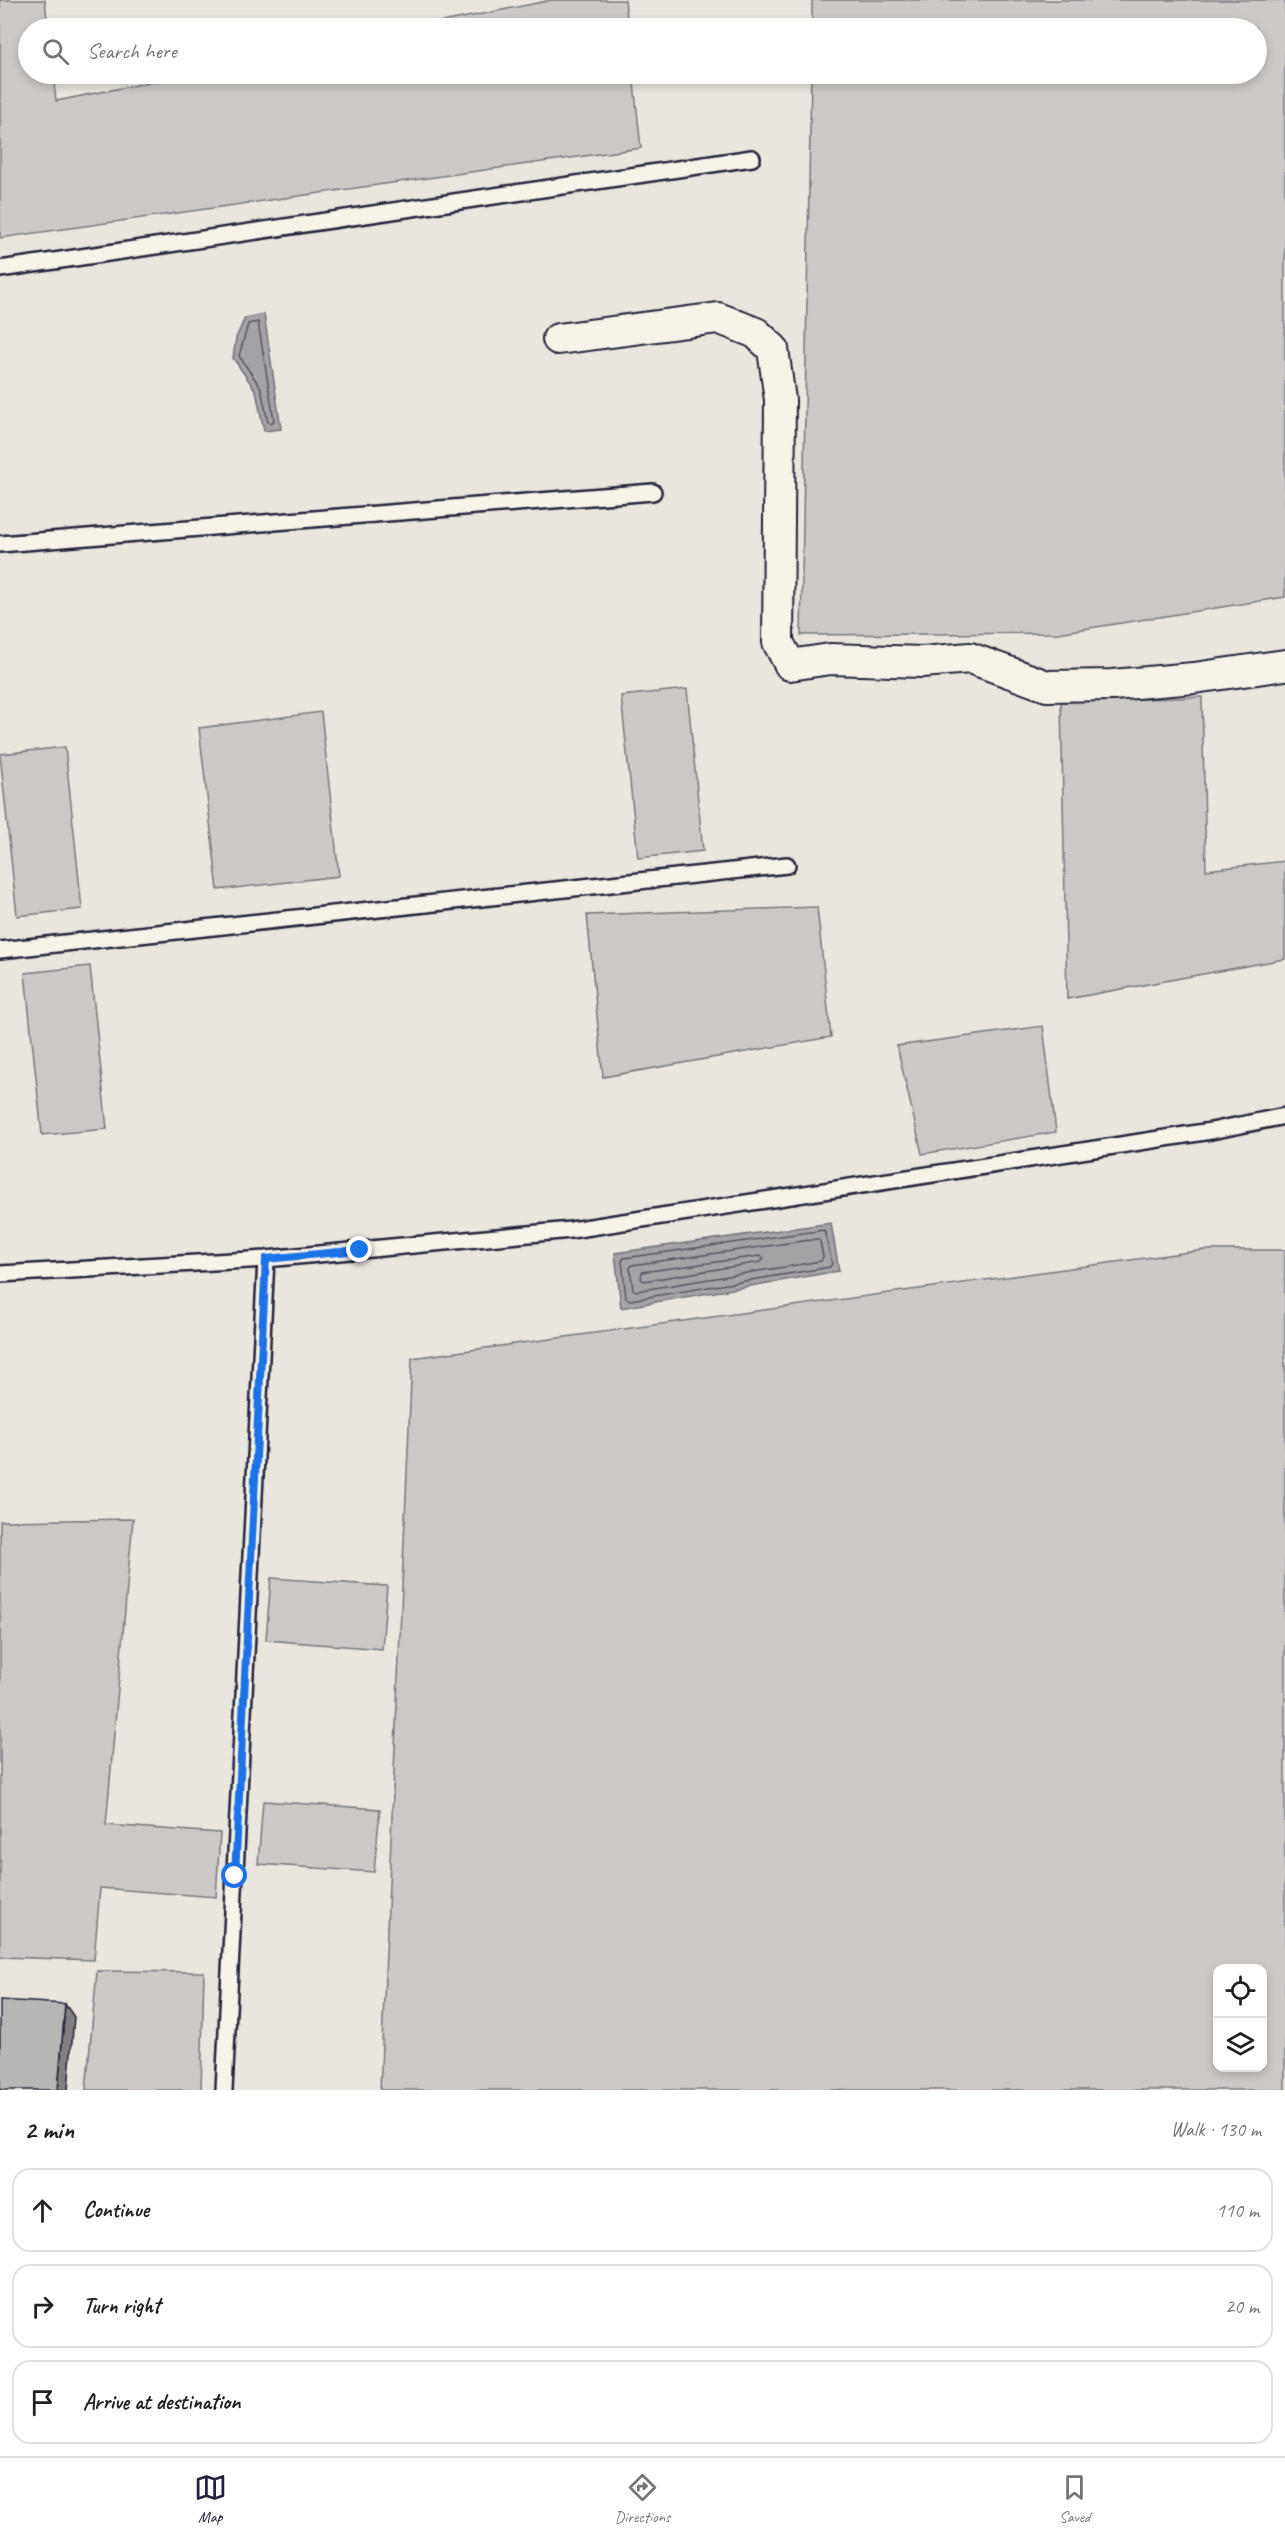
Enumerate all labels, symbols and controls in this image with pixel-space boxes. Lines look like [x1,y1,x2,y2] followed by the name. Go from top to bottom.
[18,18,1267,84] search box
[39,35,72,68] icon: search
[87,37,177,65] text: Search here
[346,1236,372,1262] route end
[221,1862,247,1888] route start
[1213,1964,1267,2072] map controls
[1213,1964,1267,2018] button: locate
[1213,2018,1267,2072] button: layers
[24,2113,74,2146] text: 2 min
[1171,2117,1261,2142] text: Walk · 130 m
[26,2194,59,2227] icon: ahead
[83,2196,149,2224] text: Continue
[1216,2198,1259,2223] text: 110 m
[26,2290,59,2323] icon: right
[83,2292,160,2320] text: Turn right
[1225,2294,1259,2319] text: 20 m
[26,2386,59,2419] icon: arrive
[83,2388,240,2416] text: Arrive at destination
[194,2471,227,2527] tab: Map
[615,2471,670,2527] tab: Directions
[1058,2471,1091,2527] tab: Saved

